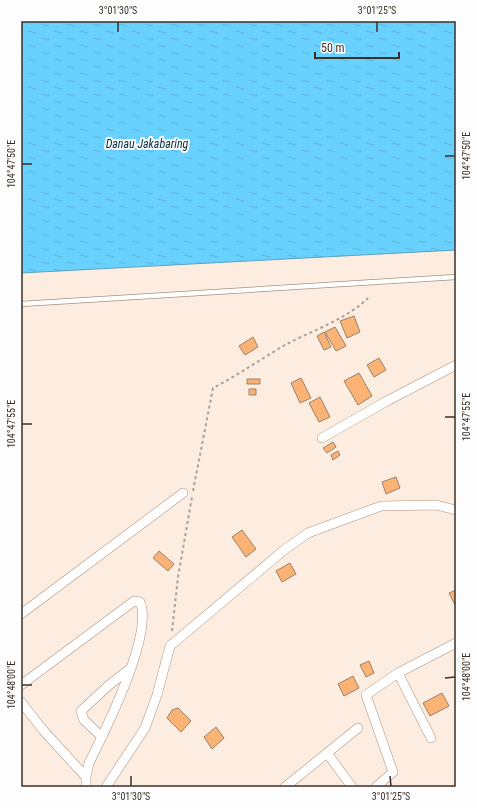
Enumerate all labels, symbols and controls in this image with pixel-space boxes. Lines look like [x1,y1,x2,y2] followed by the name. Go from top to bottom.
[99,5,137,16] text: 3°01'30"S
[358,5,396,16] text: 3°01'25"S
[315,34,399,60] scale bar
[321,41,345,55] text: 50 m
[461,132,472,180] text: 104°47'50"E
[106,137,189,151] water label: Danau Jakabaring
[6,140,17,188] text: 104°47'50"E
[461,393,472,441] text: 104°47'55"E
[6,400,17,448] text: 104°47'55"E
[461,653,472,701] text: 104°48'00"E
[6,661,17,709] text: 104°48'00"E
[112,791,150,802] text: 3°01'30"S
[372,791,410,802] text: 3°01'25"S

